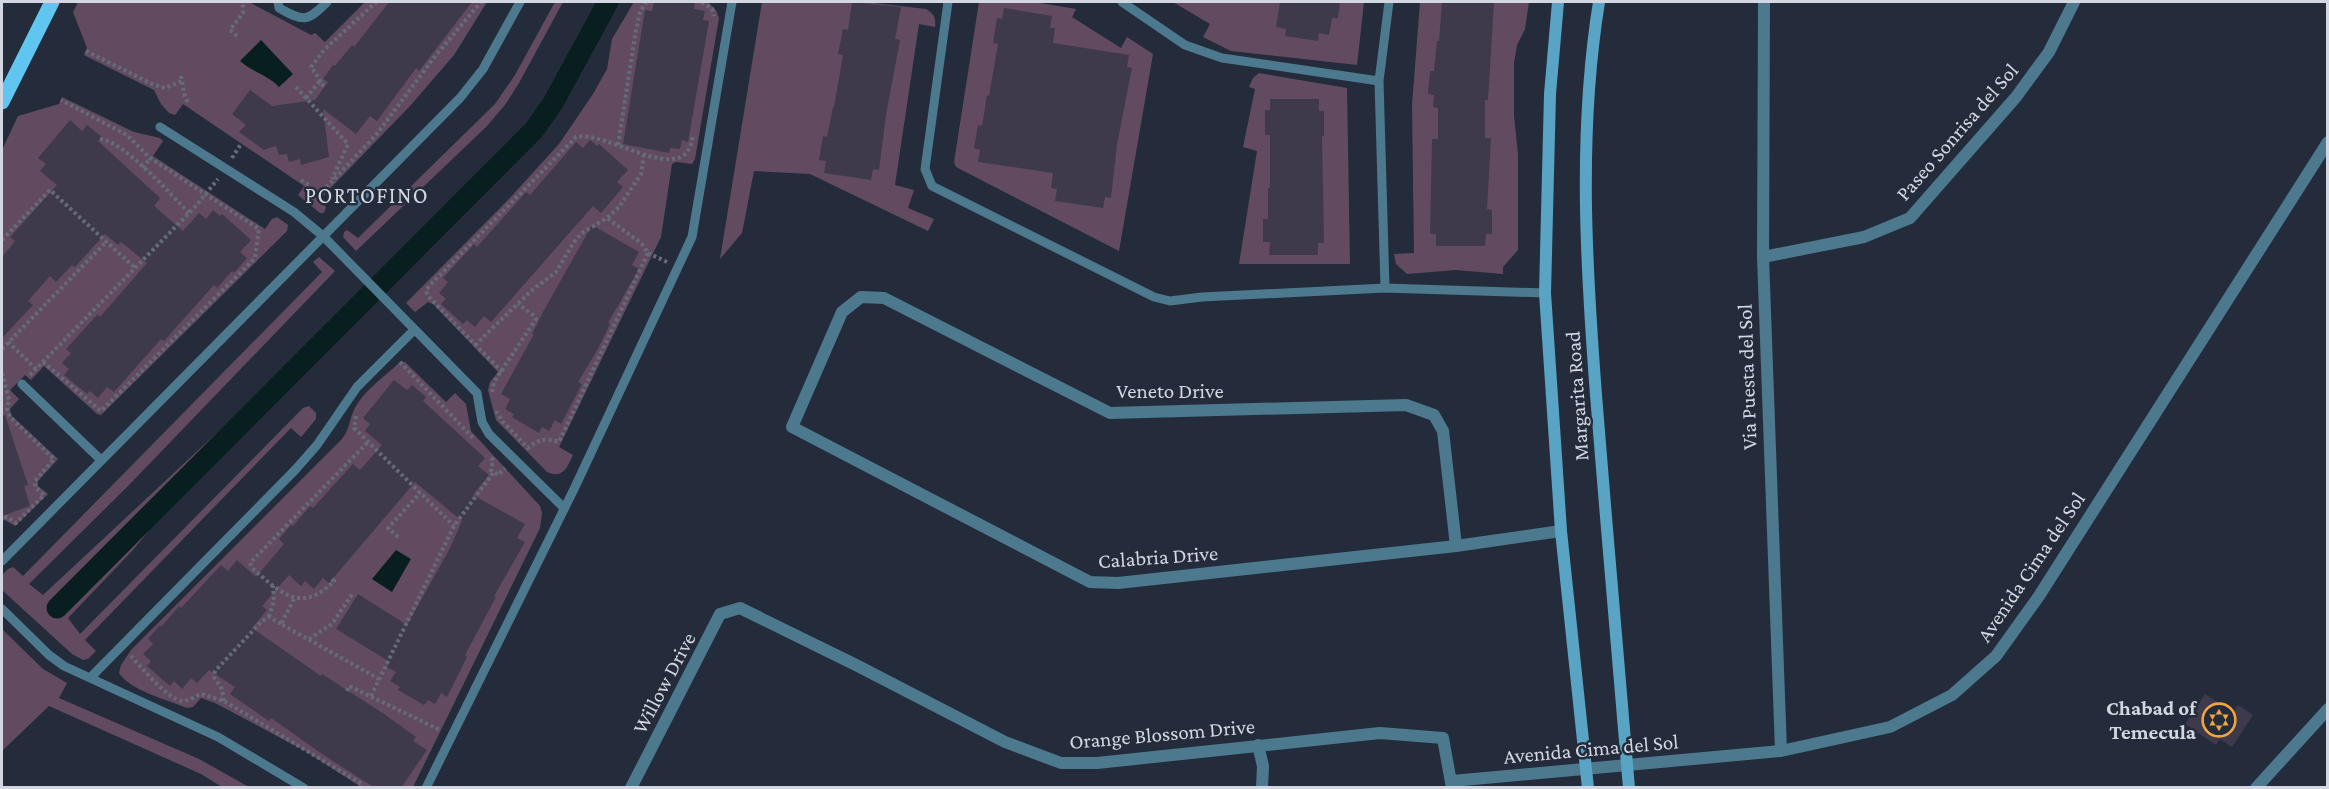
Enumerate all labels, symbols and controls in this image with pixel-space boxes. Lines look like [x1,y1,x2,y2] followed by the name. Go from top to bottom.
[1891,59,2023,205] street label: Paseo Sonrisa del Sol
[305,183,429,208] district label: PORTOFINO
[1732,304,1762,450] street label: Via Puesta del Sol
[1560,330,1594,462] street label: Margarita Road
[1116,379,1224,403] street label: Veneto Drive
[1972,487,2090,647] street label: Avenida Cima del Sol
[1097,541,1219,573] street label: Calabria Drive
[627,628,701,738] street label: Willow Drive
[2106,696,2197,744] place label: Chabad of Temecula
[2201,702,2237,738] synagogue icon: Chabad of Temecula
[1068,714,1256,754] street label: Orange Blossom Drive
[1502,729,1680,769] street label: Avenida Cima del Sol

